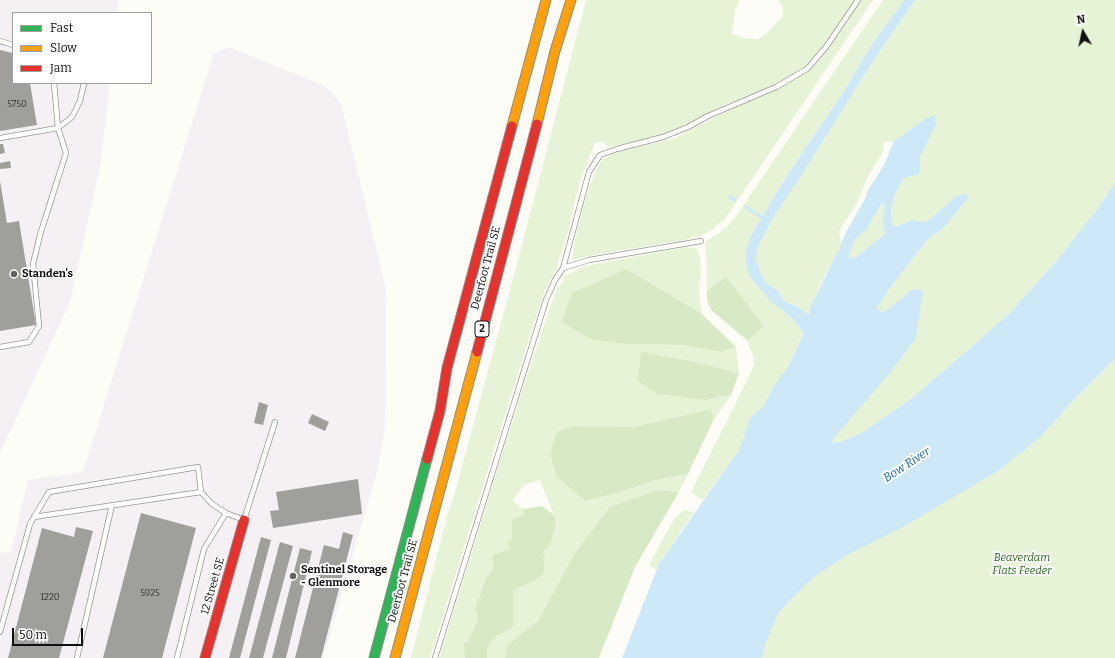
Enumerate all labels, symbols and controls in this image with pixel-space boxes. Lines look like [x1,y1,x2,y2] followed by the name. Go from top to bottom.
[12,12,152,84] legend
[1063,12,1103,52] north arrow
[1076,13,1086,27] text: N
[50,21,73,35] text: Fast
[50,41,77,55] text: Slow
[50,61,72,75] text: Jam
[7,99,27,109] house number: 5750
[469,225,503,311] street label: Deerfoot Trail SE
[22,267,73,281] place label: Standen's
[9,269,19,279] marker: Standen's
[475,321,489,337] road number: 2
[881,445,933,485] water label: Bow River
[386,538,420,624] street label: Deerfoot Trail SE
[992,551,1052,577] park label: Beaverdam Flats Feeder
[198,556,228,616] street label: 12 Street SE
[301,563,387,589] place label: Sentinel Storage - Glenmore
[288,571,298,581] marker: Sentinel Storage - Glenmore
[140,588,160,598] house number: 5925
[40,592,60,602] house number: 1220
[14,620,85,646] scale bar
[19,628,47,642] text: 50 m

